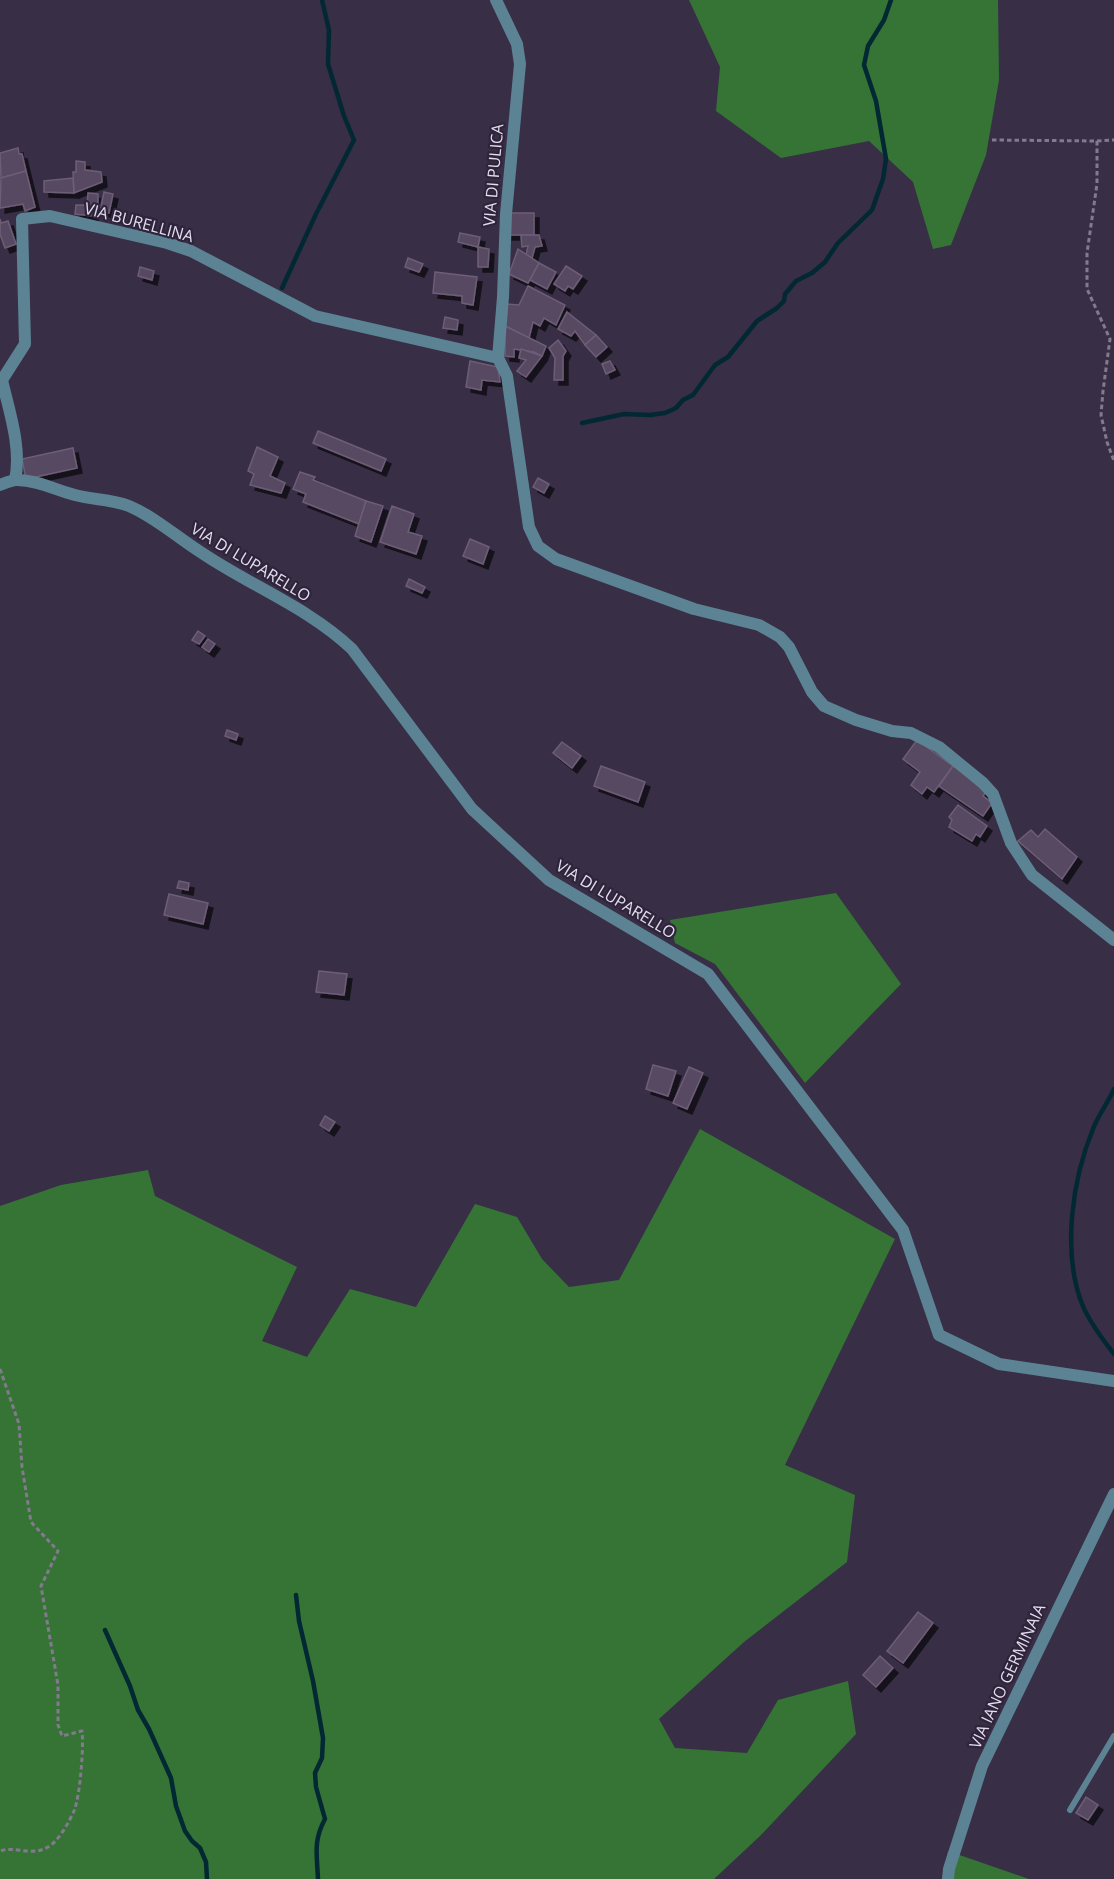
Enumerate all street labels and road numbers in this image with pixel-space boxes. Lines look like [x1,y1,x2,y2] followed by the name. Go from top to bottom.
[478,122,509,227] street label: VIA DI PULICA
[82,197,197,247] street label: VIA BURELLINA
[187,518,315,606] street label: VIA DI LUPARELLO
[552,855,680,943] street label: VIA DI LUPARELLO
[964,1599,1051,1752] street label: VIA IANO GERMINAIA

